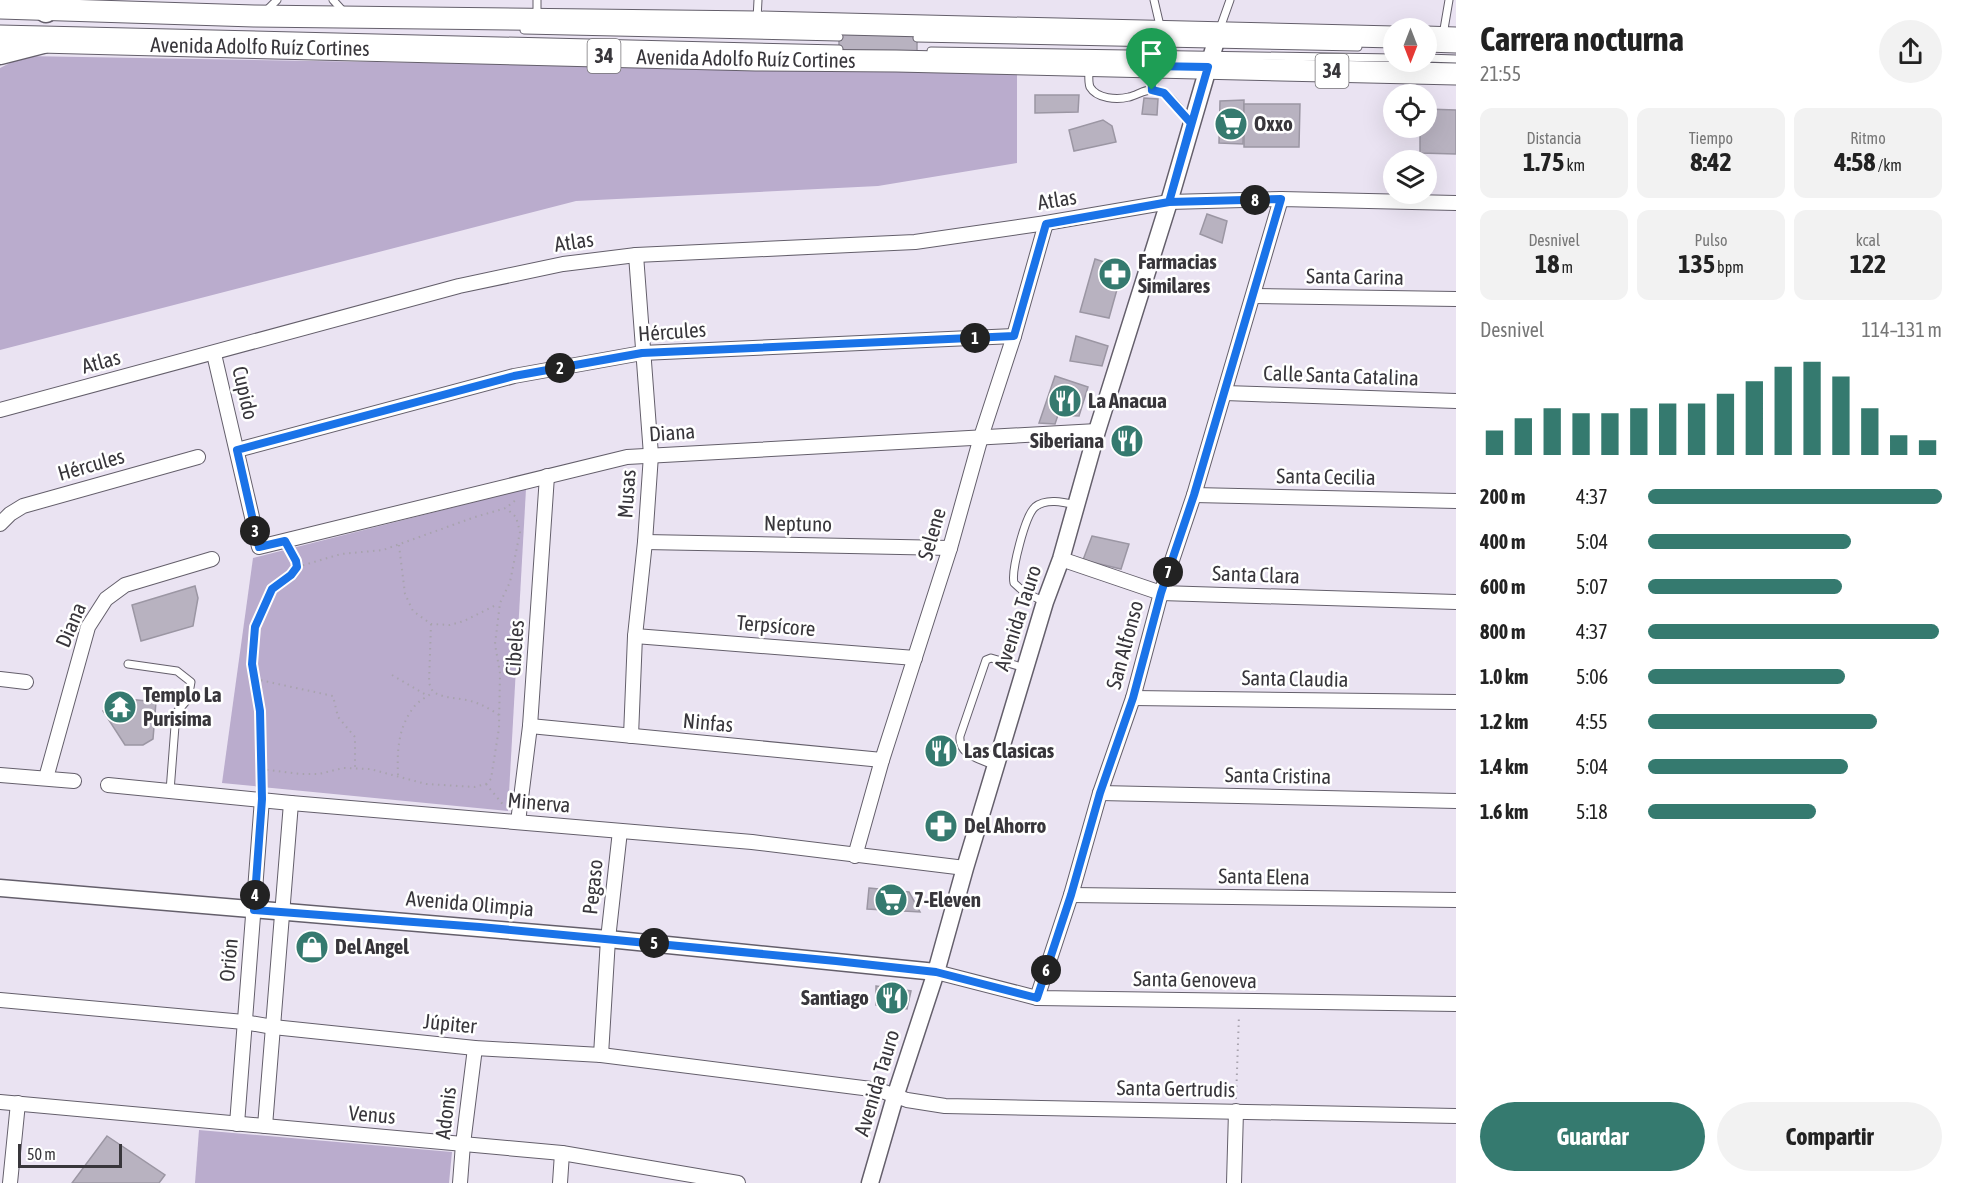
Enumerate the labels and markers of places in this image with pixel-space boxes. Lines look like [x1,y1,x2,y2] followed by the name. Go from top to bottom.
[1126,28,1177,90] pin
[1213,106,1249,142] supermarket icon: Oxxo
[1254,111,1293,135] place label: Oxxo
[1240,185,1270,215] pin: 8
[1138,249,1217,297] place label: Farmacias Similares
[1097,256,1133,292] pharmacy icon: Farmacias Similares
[960,323,990,353] pin: 1
[545,353,575,383] pin: 2
[1047,383,1083,419] restaurant icon: La Anacua
[1088,388,1167,412] place label: La Anacua
[1109,423,1145,459] restaurant icon: Siberiana
[1030,428,1104,452] place label: Siberiana
[240,516,270,546] pin: 3
[1153,557,1183,587] pin: 7
[143,682,222,730] place label: Templo La Purisima
[102,689,138,725] temple icon: Templo La Purisima
[923,733,959,769] restaurant icon: Las Clasicas
[964,738,1055,762] place label: Las Clasicas
[923,808,959,844] pharmacy icon: Del Ahorro
[964,813,1046,837] place label: Del Ahorro
[240,880,270,910] pin: 4
[873,882,909,918] supermarket icon: 7-Eleven
[914,887,981,911] place label: 7-Eleven
[639,928,669,958] pin: 5
[294,929,330,965] shop icon: Del Angel
[335,934,409,958] place label: Del Angel
[1031,955,1061,985] pin: 6
[874,980,910,1016] restaurant icon: Santiago
[801,985,869,1009] place label: Santiago

